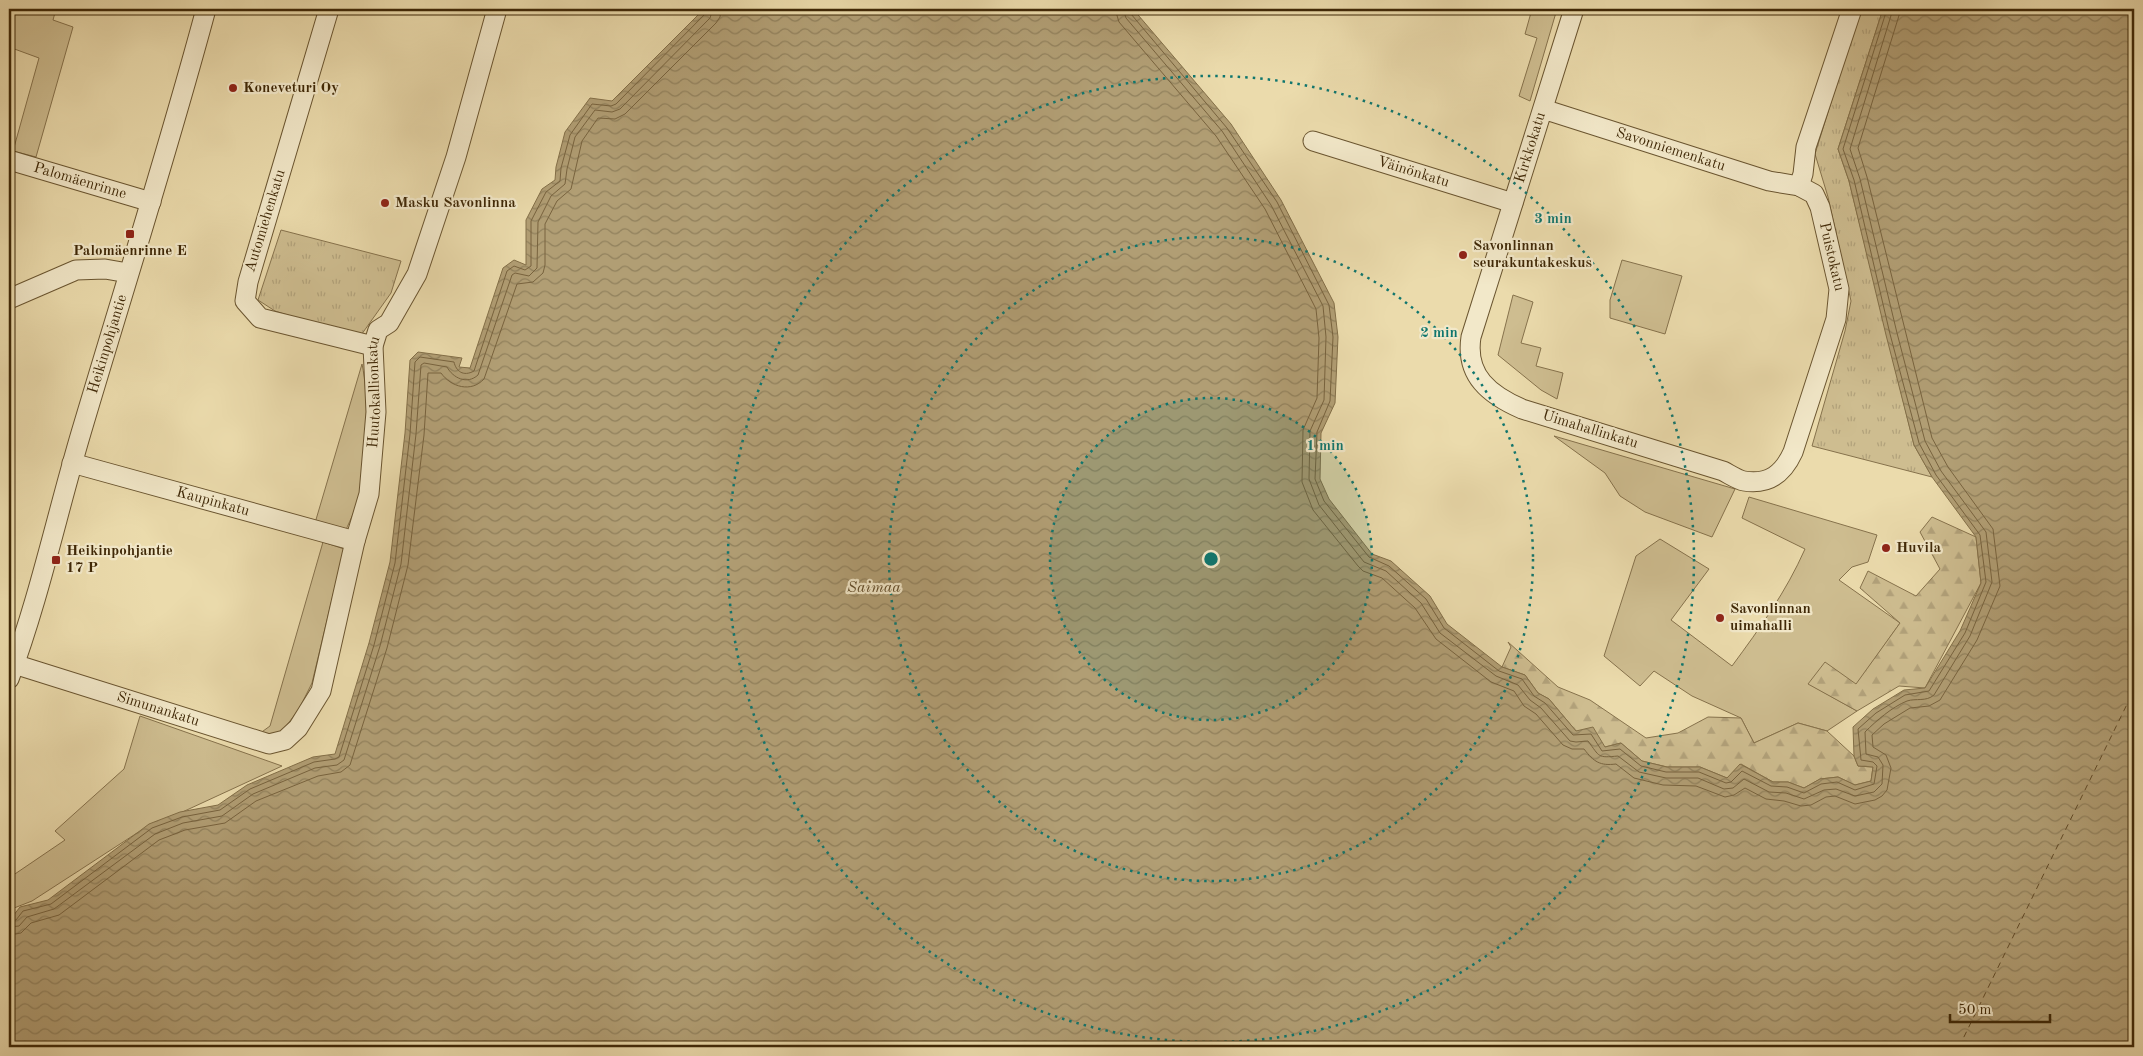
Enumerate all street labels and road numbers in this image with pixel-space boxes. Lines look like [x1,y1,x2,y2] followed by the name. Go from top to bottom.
[1512,110,1549,185] street label: Kirkkokatu
[1614,125,1727,174] street label: Savonniemenkatu
[1376,154,1451,190] street label: Väinönkatu
[32,160,128,202] street label: Palomäenrinne
[243,168,289,274] street label: Automiehenkatu
[1816,221,1847,293] street label: Puistokatu
[86,293,130,396] street label: Heikinpohjantie
[365,334,384,449] street label: Huutokallionkatu
[1540,408,1640,452] street label: Uimahallinkatu
[174,485,251,519] street label: Kaupinkatu
[115,689,201,729] street label: Simunankatu

